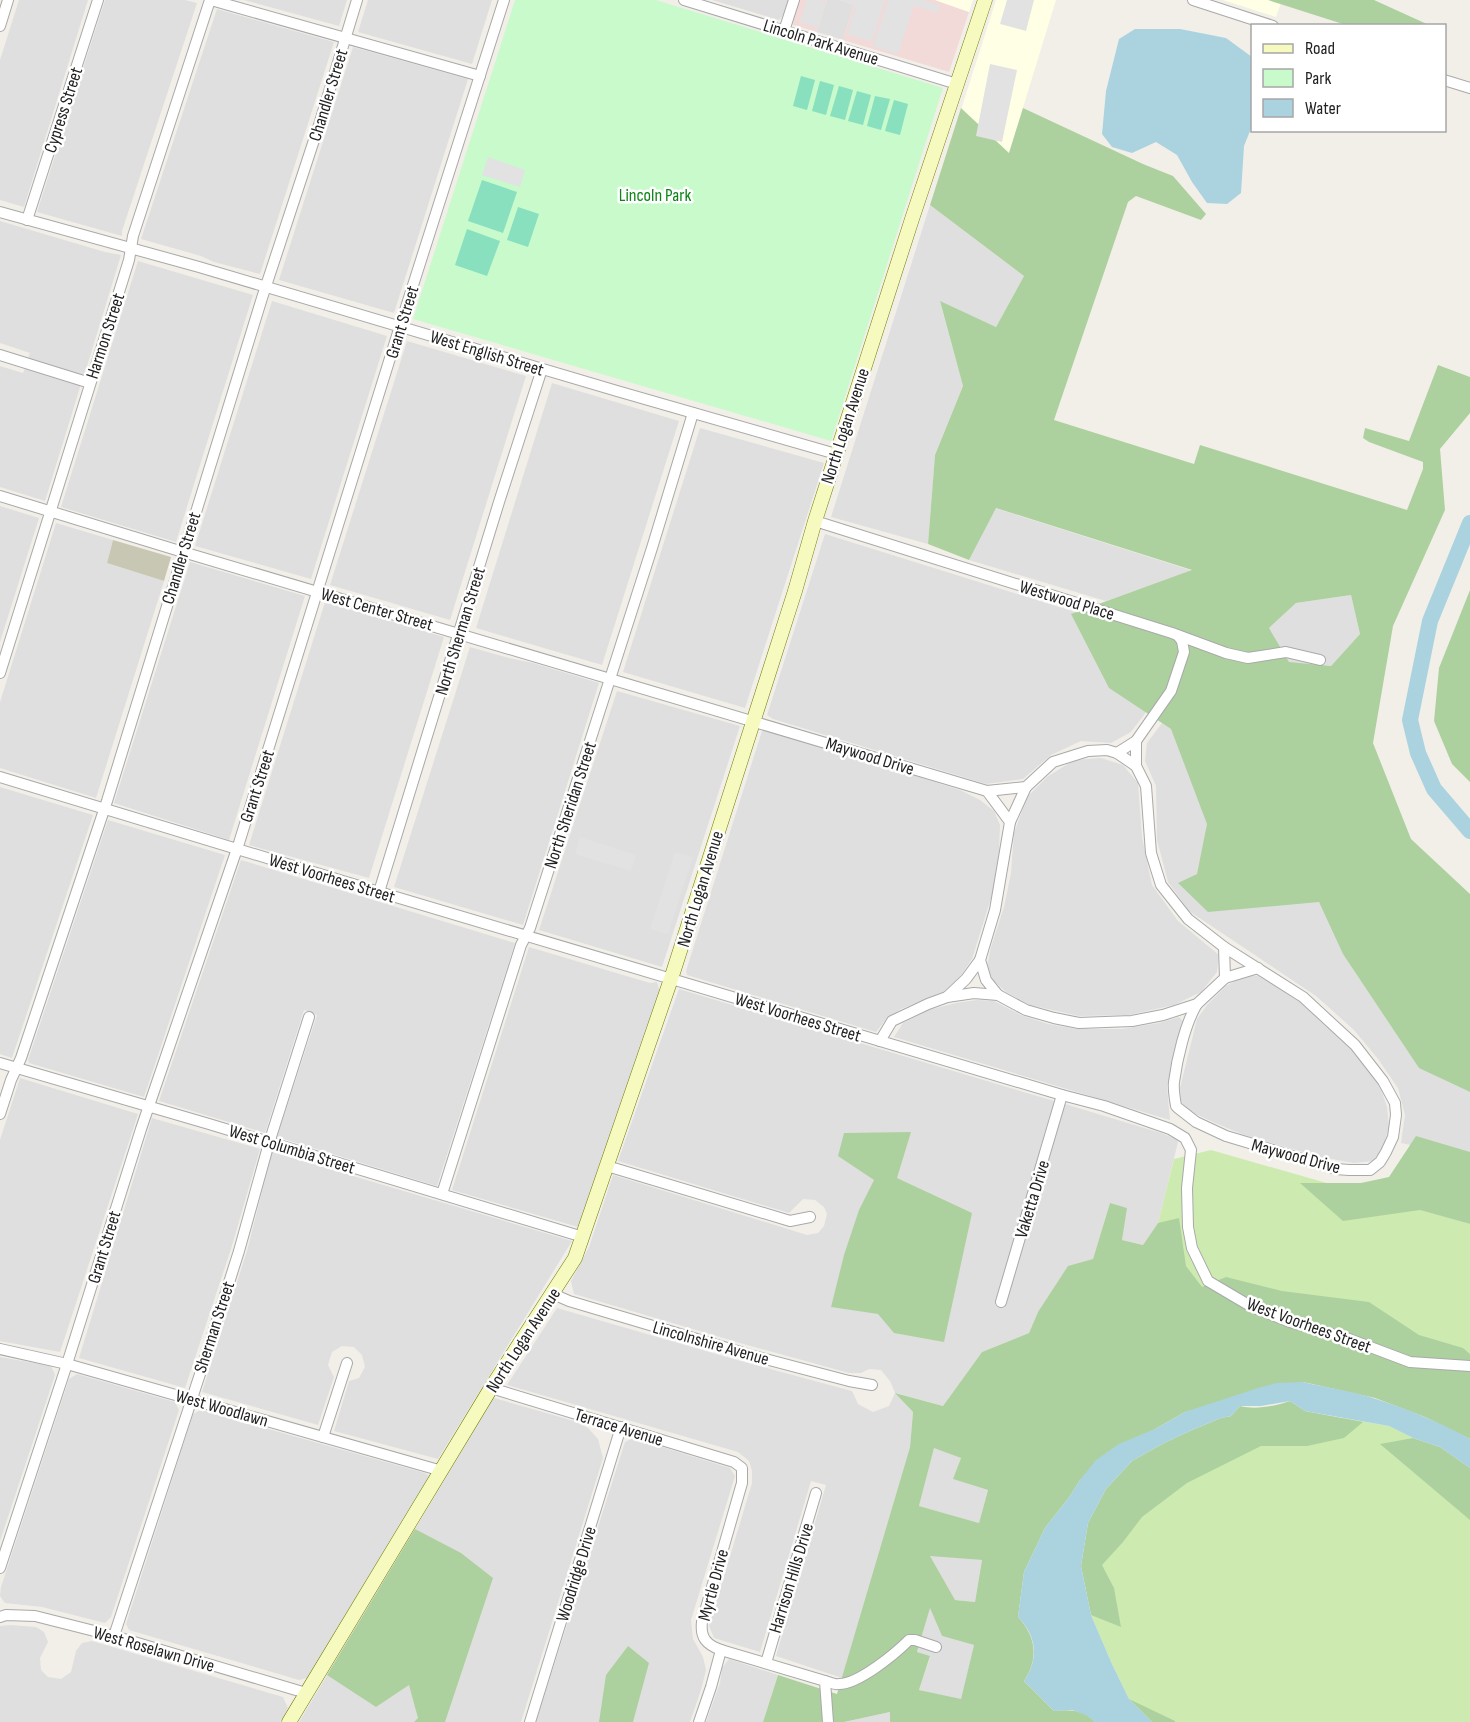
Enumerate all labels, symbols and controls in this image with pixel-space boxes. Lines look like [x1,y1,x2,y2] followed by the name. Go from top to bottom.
[761,15,881,70] street label: Lincoln Park Avenue
[1251,24,1446,132] legend
[1305,38,1335,59] text: Road
[305,46,353,144] street label: Chandler Street
[40,64,87,156] street label: Cypress Street
[1305,68,1331,89] text: Park
[1305,98,1341,119] text: Water
[619,185,691,206] park label: Lincoln Park
[381,283,424,361] street label: Grant Street
[82,290,129,382] street label: Harmon Street
[427,326,547,381] street label: West English Street
[817,366,874,487] street label: North Logan Avenue
[158,509,206,607] street label: Chandler Street
[431,564,490,698] street label: North Sherman Street
[1017,576,1117,625] street label: Westwood Place
[318,583,436,636] street label: West Center Street
[823,733,917,780] street label: Maywood Drive
[540,739,601,871] street label: North Sheridan Street
[236,747,279,825] street label: Grant Street
[673,828,728,950] street label: North Logan Avenue
[266,849,398,908] street label: West Voorhees Street
[732,988,864,1047] street label: West Voorhees Street
[226,1120,358,1179] street label: West Columbia Street
[1249,1135,1343,1178] street label: Maywood Drive
[1011,1158,1054,1241] street label: Vaketta Drive
[83,1208,126,1286] street label: Grant Street
[190,1278,239,1376] street label: Sherman Street
[482,1284,565,1396] street label: North Logan Avenue
[1244,1293,1374,1358] street label: West Voorhees Street
[650,1317,771,1370] street label: Lincolnshire Avenue
[173,1385,271,1432] street label: West Woodlawn
[572,1404,666,1451] street label: Terrace Avenue
[765,1520,818,1636] street label: Harrison Hills Drive
[552,1524,601,1624] street label: Woodridge Drive
[694,1547,733,1623] street label: Myrtle Drive
[91,1622,217,1677] street label: West Roselawn Drive

